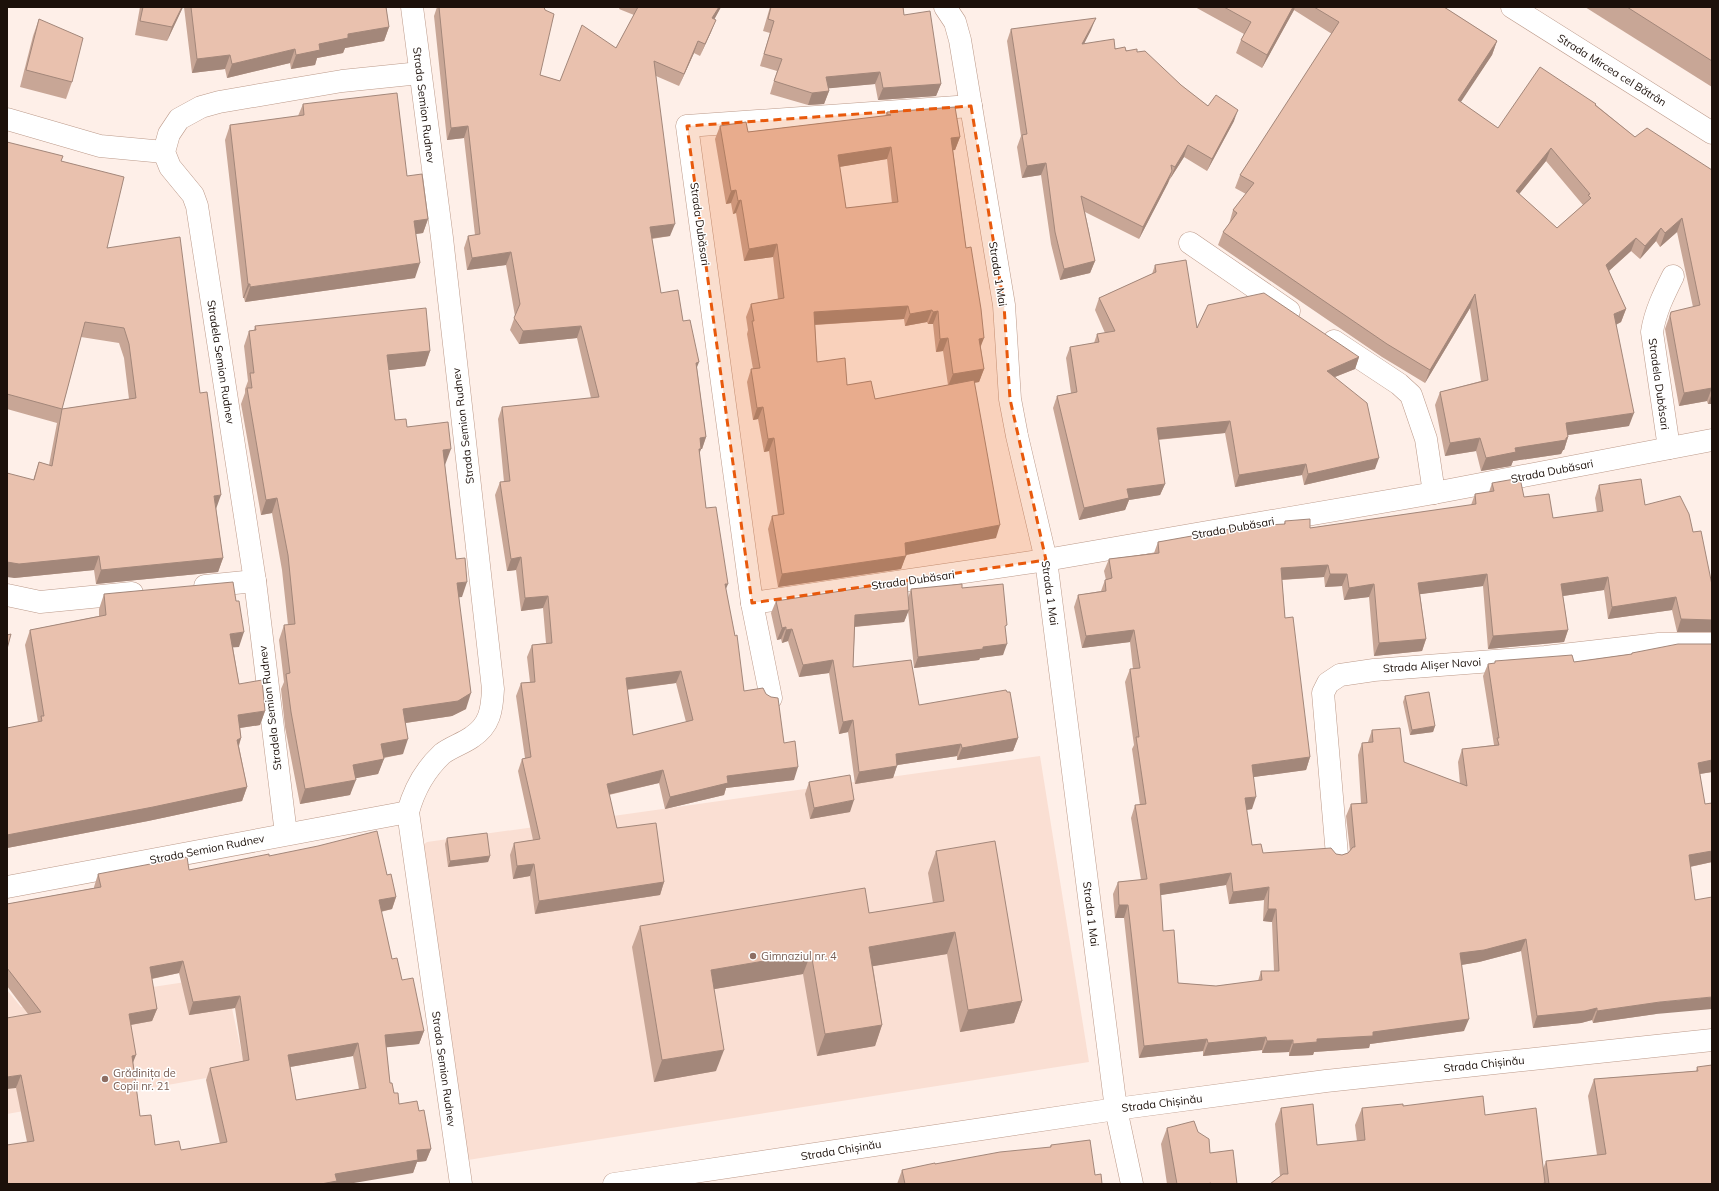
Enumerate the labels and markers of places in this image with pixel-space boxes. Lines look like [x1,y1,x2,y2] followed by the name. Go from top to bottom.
[761,949,837,963] place label: Gimnaziul nr. 4
[748,951,758,961] marker: Gimnaziul nr. 4
[113,1066,176,1093] place label: Grădinița de Copii nr. 21
[100,1074,110,1084] marker: Grădinița de Copii nr. 21

